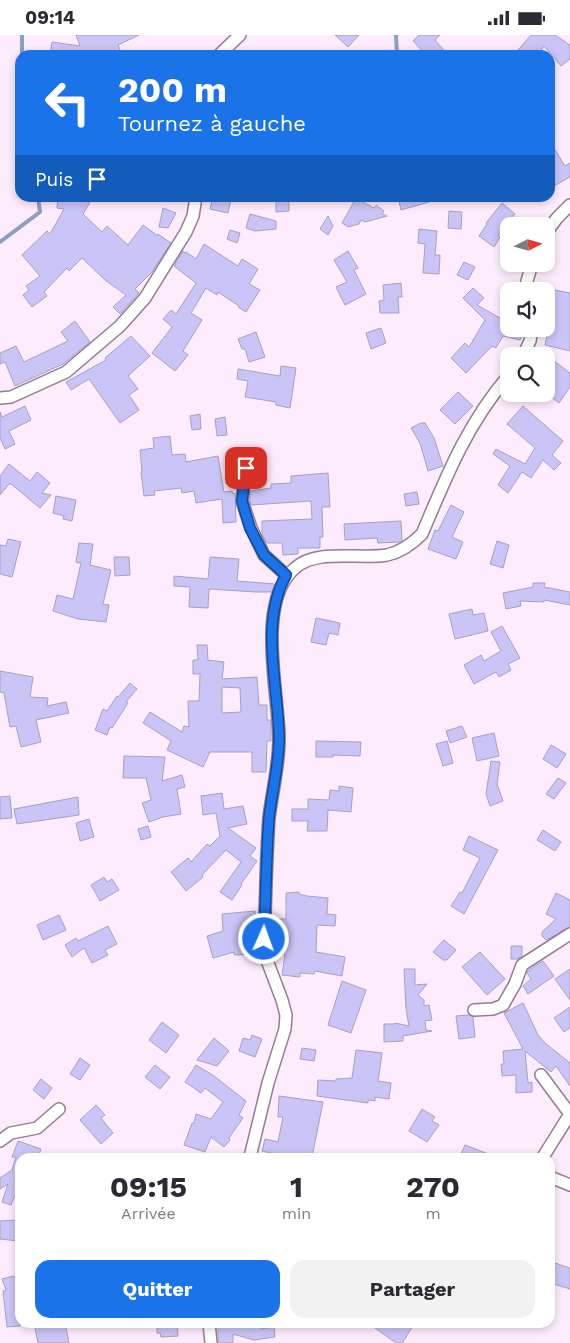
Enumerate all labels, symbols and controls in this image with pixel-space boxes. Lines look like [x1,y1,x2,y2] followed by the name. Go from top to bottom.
[25,6,75,29] text: 09:14
[118,69,227,111] text: 200 m
[35,70,100,135] icon: left
[118,111,306,136] text: Tournez à gauche
[83,165,111,193] icon: arrive
[35,168,73,191] text: Puis
[500,217,555,273] north arrow
[500,217,555,402] map controls
[500,282,555,337] button: sound
[500,347,555,402] button: search
[225,447,267,489] pin
[232,454,260,482] icon: arrive
[237,912,289,964] position arrow
[110,1169,187,1204] text: 09:15
[290,1169,303,1204] text: 1
[406,1169,460,1204] text: 270
[121,1204,176,1223] text: Arrivée
[282,1204,311,1223] text: min
[425,1204,441,1223] text: m
[35,1260,280,1318] button: Quitter
[290,1260,535,1318] button: Partager

